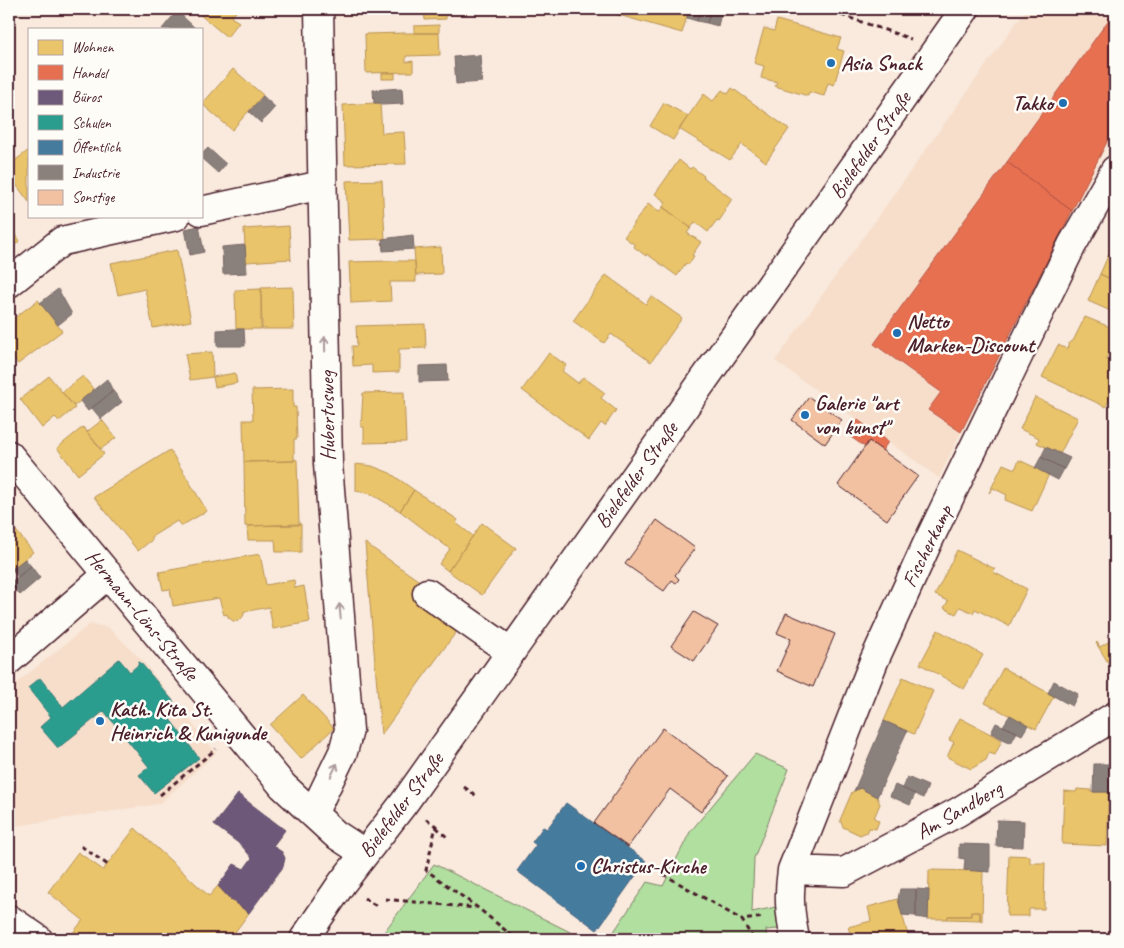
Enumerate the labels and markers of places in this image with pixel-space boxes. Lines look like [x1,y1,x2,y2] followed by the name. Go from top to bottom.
[841,50,924,76] place label: Asia Snack
[825,57,837,69] marker: Asia Snack
[1013,90,1055,116] place label: Takko
[1057,97,1069,109] marker: Takko
[907,308,1036,358] place label: Netto Marken-Discount
[891,327,903,339] marker: Netto Marken-Discount
[815,390,901,440] place label: Galerie "art von kunst"
[799,409,811,421] marker: Galerie "art von kunst"
[110,696,268,746] place label: Kath. Kita St. Heinrich & Kunigunde
[94,715,106,727] marker: Kath. Kita St. Heinrich & Kunigunde
[591,853,708,879] place label: Christus-Kirche
[575,860,587,872] marker: Christus-Kirche

